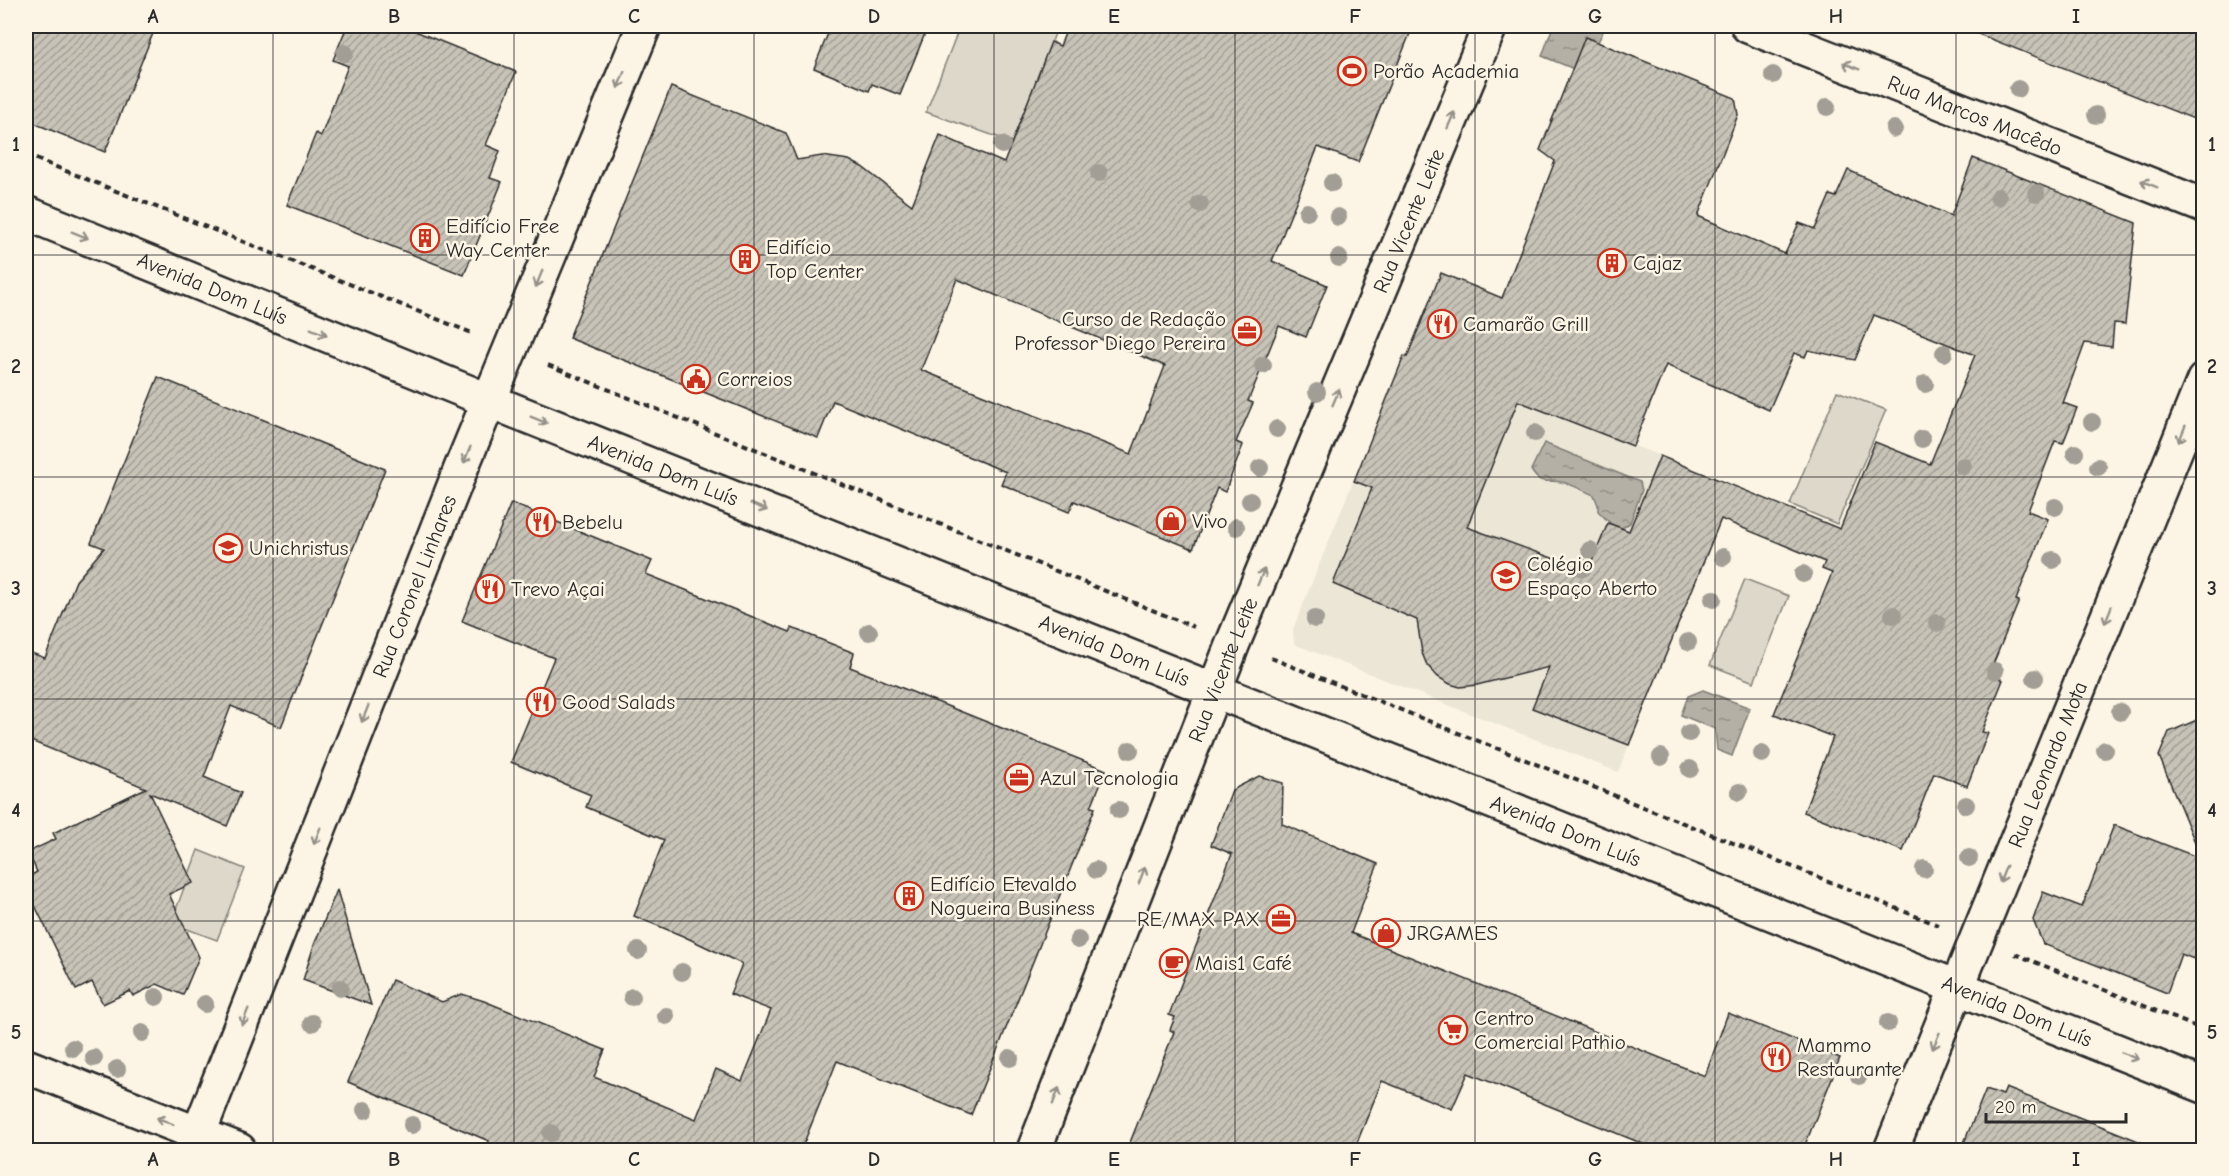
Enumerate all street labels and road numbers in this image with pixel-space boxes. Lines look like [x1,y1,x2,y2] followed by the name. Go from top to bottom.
[1884,70,2066,161] street label: Rua Marcos Macêdo
[1368,145,1450,296] street label: Rua Vicente Leite
[134,247,291,330] street label: Avenida Dom Luís
[584,429,742,511] street label: Avenida Dom Luís
[368,492,461,681] street label: Rua Coronel Linhares
[1183,594,1263,746] street label: Rua Vicente Leite
[1036,610,1193,691] street label: Avenida Dom Luís
[2003,678,2092,851] street label: Rua Leonardo Mota
[1487,790,1644,872] street label: Avenida Dom Luís
[1938,970,2096,1052] street label: Avenida Dom Luís

